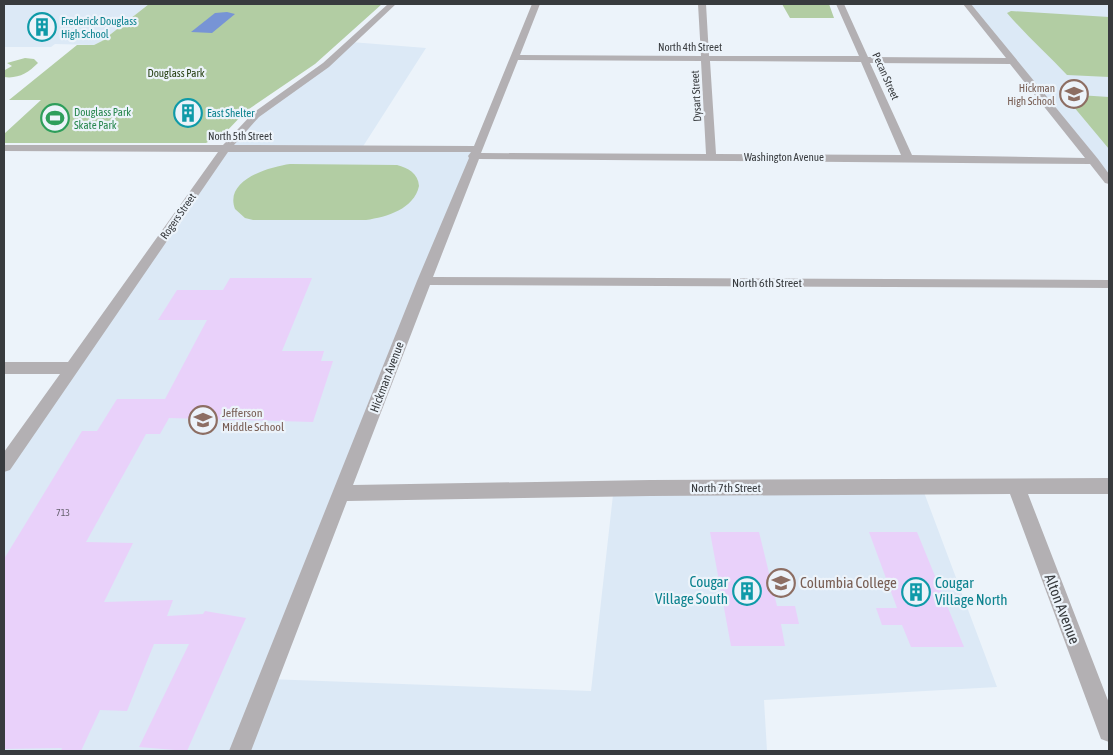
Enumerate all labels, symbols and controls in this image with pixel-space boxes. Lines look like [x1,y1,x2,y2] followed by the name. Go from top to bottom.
[27,12,57,42] building icon: Frederick Douglass High School
[61,15,137,40] place label: Frederick Douglass High School
[658,41,722,53] street label: North 4th Street
[870,51,902,101] street label: Pecan Street
[147,67,205,79] park label: Douglass Park
[689,70,703,122] street label: Dysart Street
[1059,79,1089,109] school or university icon: Hickman High School
[1007,82,1055,107] place label: Hickman High School
[173,98,203,128] building icon: East Shelter
[40,103,70,133] sports icon: Douglass Park Skate Park
[74,106,131,131] place label: Douglass Park Skate Park
[207,107,255,119] place label: East Shelter
[208,130,272,142] street label: North 5th Street
[744,151,824,163] street label: Washington Avenue
[158,191,198,241] street label: Rogers Street
[732,276,803,290] street label: North 6th Street
[367,340,407,414] street label: Hickman Avenue
[188,405,218,435] school or university icon: Jefferson Middle School
[222,406,285,434] place label: Jefferson Middle School
[691,481,762,495] street label: North 7th Street
[56,507,70,518] house number: 713
[766,568,796,598] school or university icon: Columbia College
[1041,572,1084,646] street label: Alton Avenue
[655,573,729,607] place label: Cougar Village South
[800,574,897,591] place label: Columbia College
[935,574,1008,608] place label: Cougar Village North
[732,576,762,606] building icon: Cougar Village South
[901,577,931,607] building icon: Cougar Village North

